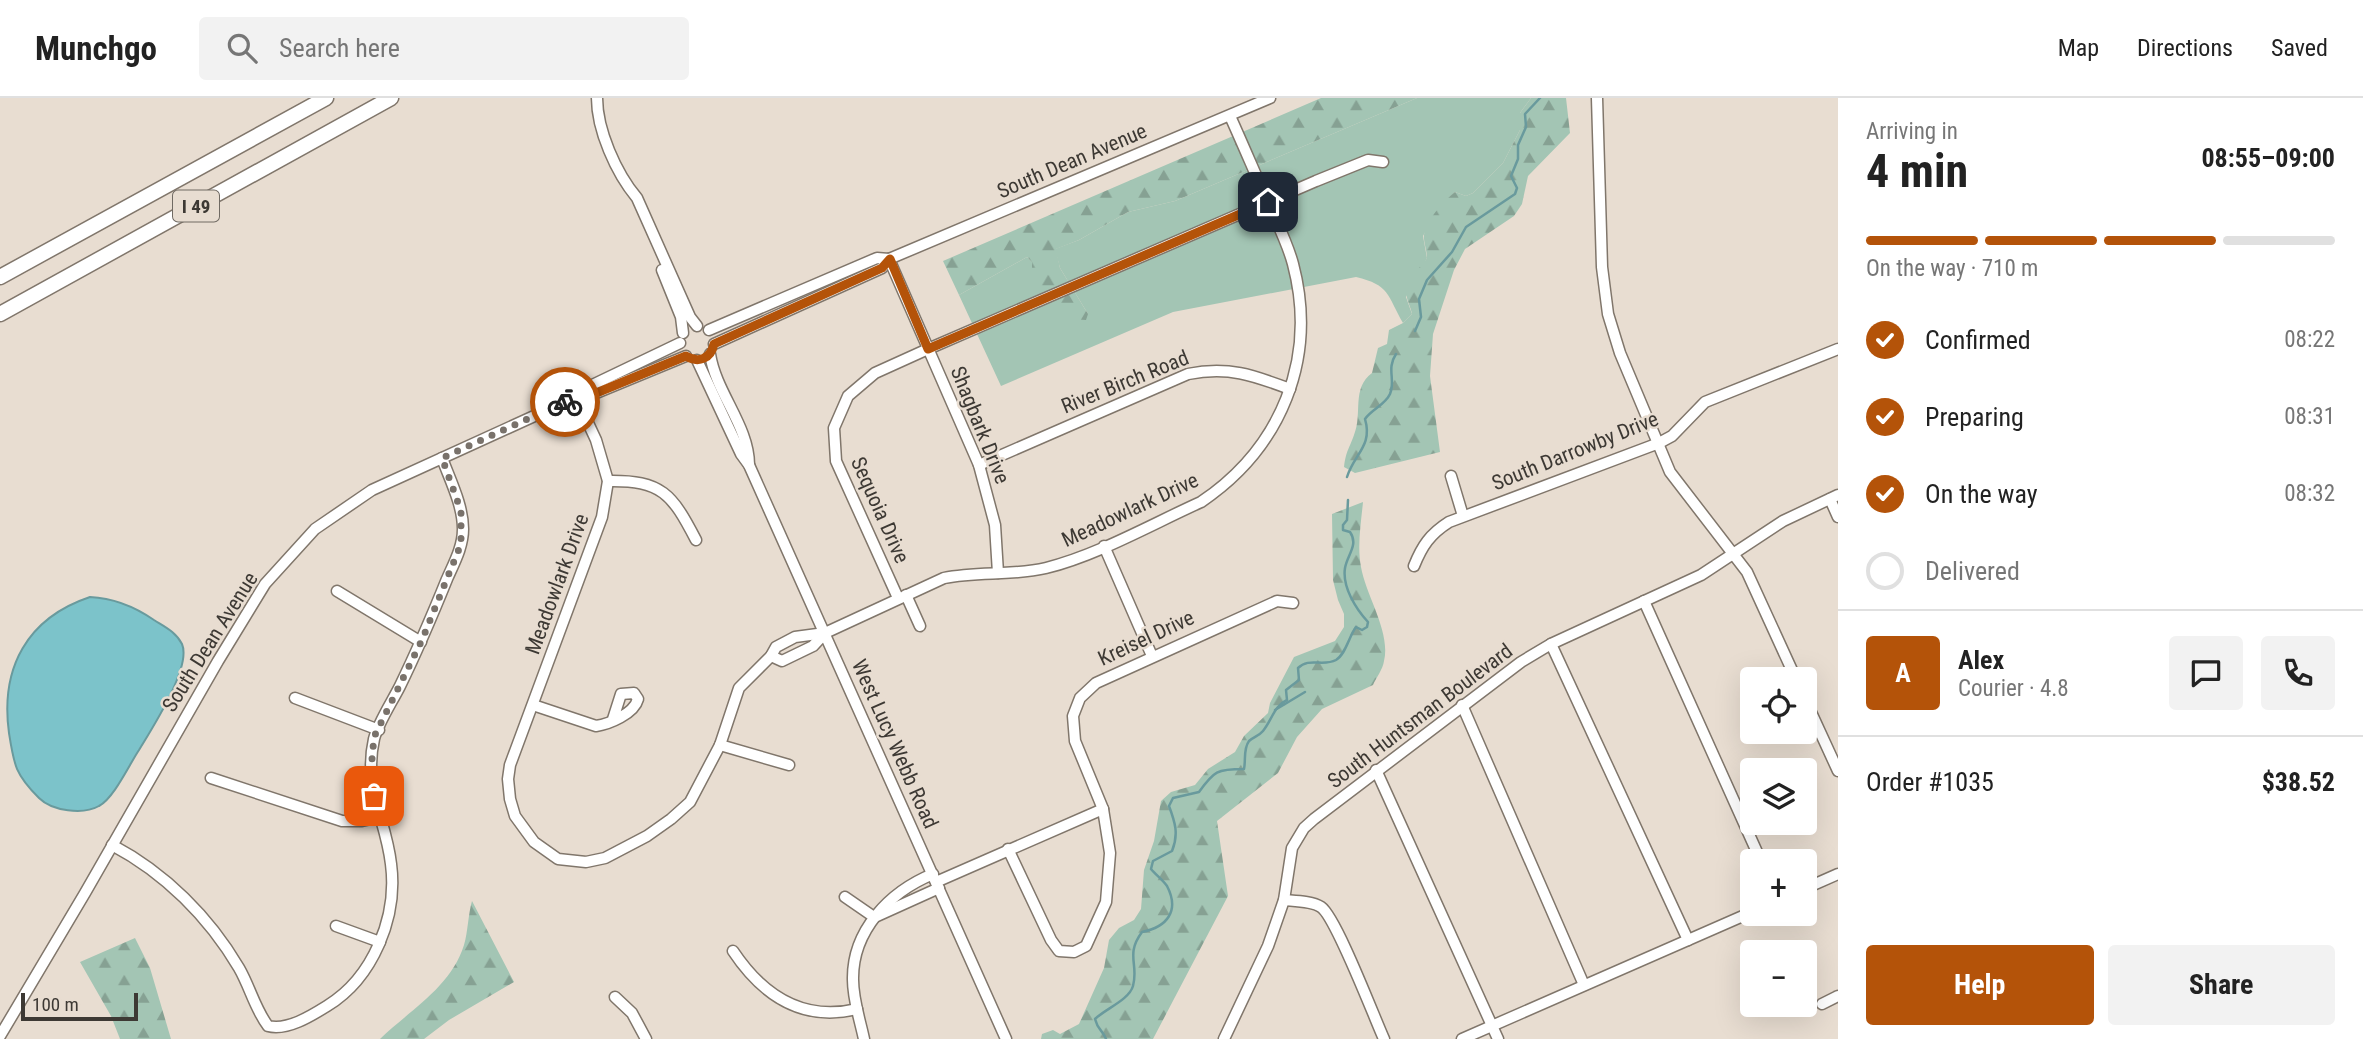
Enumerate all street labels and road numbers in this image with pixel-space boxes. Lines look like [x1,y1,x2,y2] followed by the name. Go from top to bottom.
[994,119,1151,203] street label: South Dean Avenue
[173,190,219,222] road number: I 49
[1058,346,1192,418] street label: River Birch Road
[946,363,1014,487] street label: Shagbark Drive
[1488,407,1662,495] street label: South Darrowby Drive
[846,453,914,567] street label: Sequoia Drive
[1058,468,1202,552] street label: Meadowlark Drive
[520,510,594,658] street label: Meadowlark Drive
[157,568,263,716] street label: South Dean Avenue
[1094,605,1198,671] street label: Kreisel Drive
[1323,639,1517,793] street label: South Huntsman Boulevard
[847,656,943,832] street label: West Lucy Webb Road

